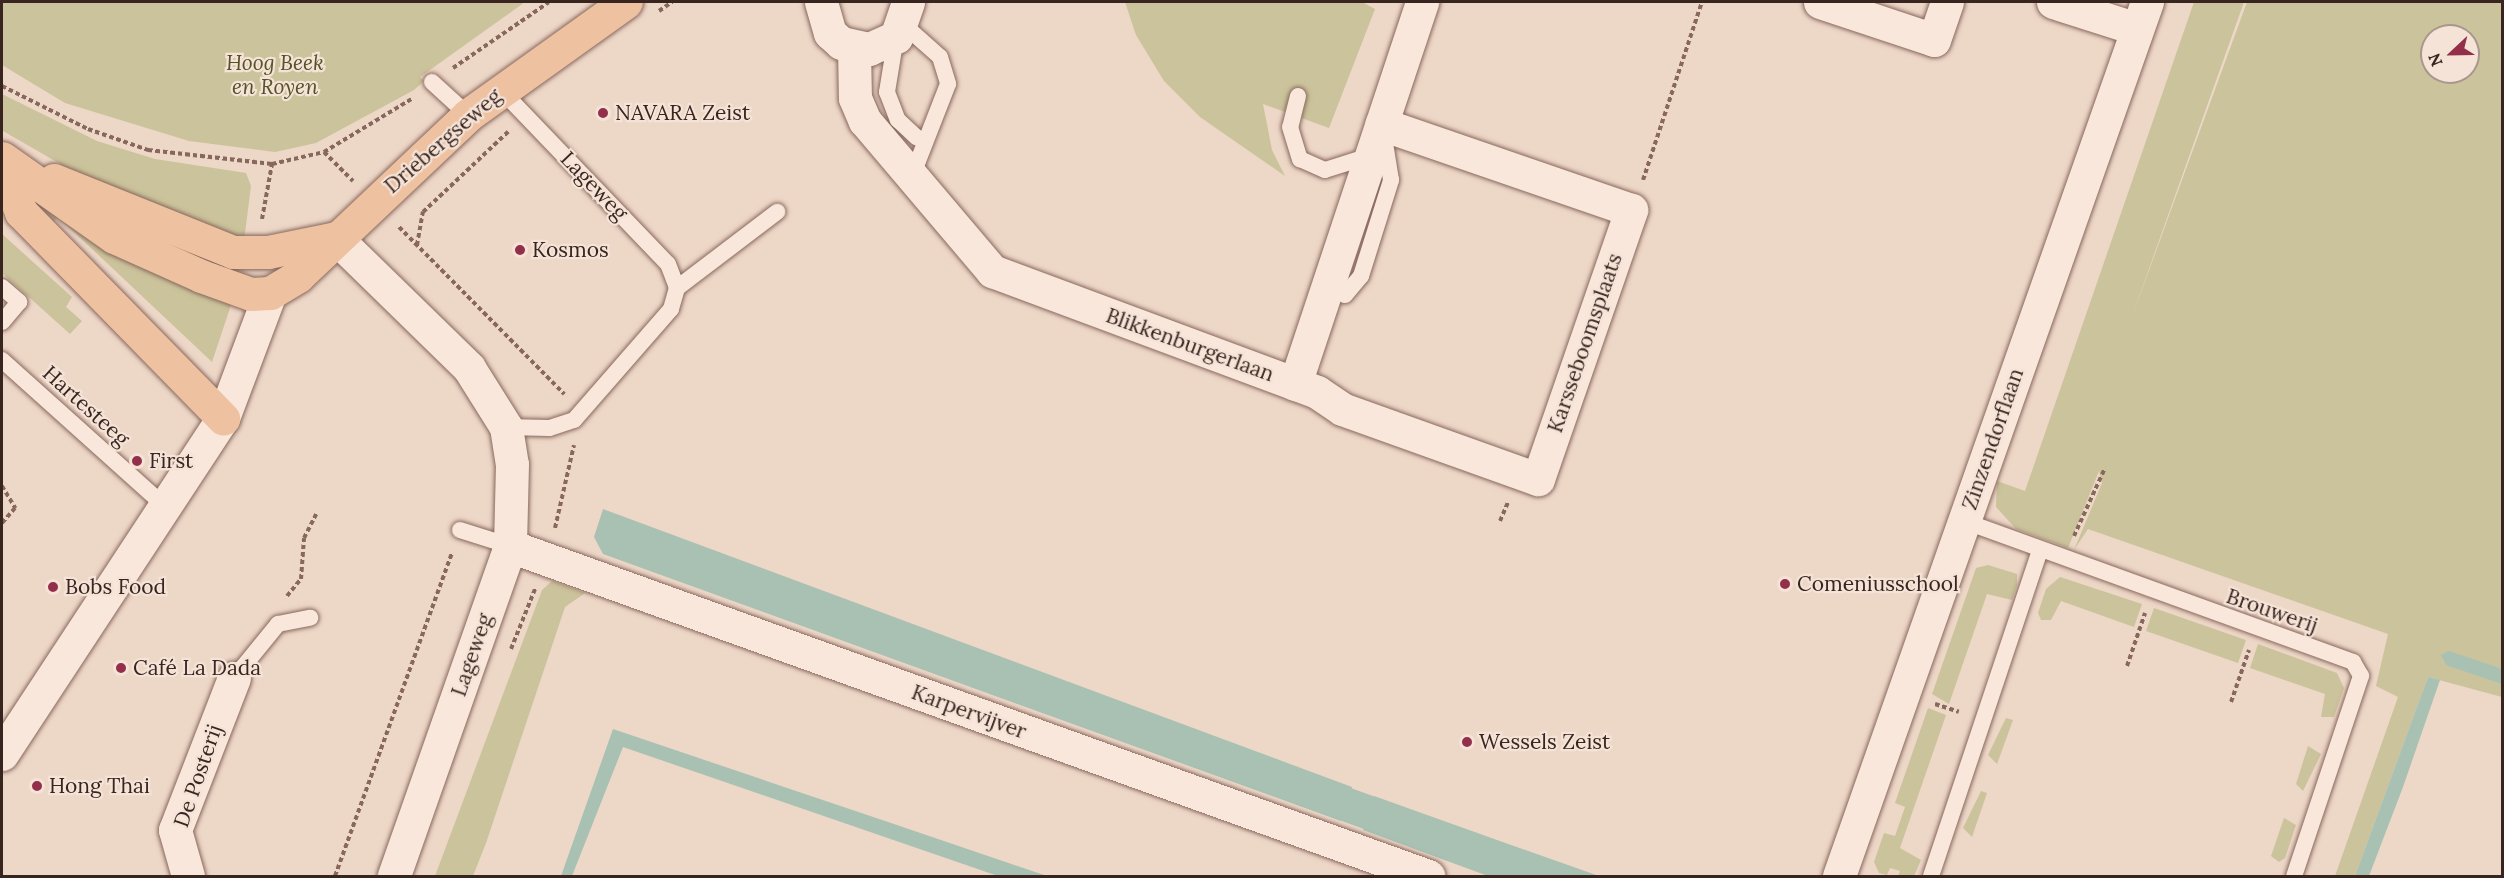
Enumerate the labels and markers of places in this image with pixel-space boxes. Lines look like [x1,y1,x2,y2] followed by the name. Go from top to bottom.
[615,100,750,126] place label: NAVARA Zeist
[596,106,610,120] marker: NAVARA Zeist
[532,237,609,263] place label: Kosmos
[513,243,527,257] marker: Kosmos
[149,448,193,474] place label: First
[130,454,144,468] marker: First
[1797,571,1959,597] place label: Comeniusschool
[65,574,166,600] place label: Bobs Food
[1778,577,1792,591] marker: Comeniusschool
[46,580,60,594] marker: Bobs Food
[133,655,261,681] place label: Café La Dada
[114,661,128,675] marker: Café La Dada
[1479,729,1610,755] place label: Wessels Zeist
[1460,735,1474,749] marker: Wessels Zeist
[49,773,150,799] place label: Hong Thai
[30,779,44,793] marker: Hong Thai

